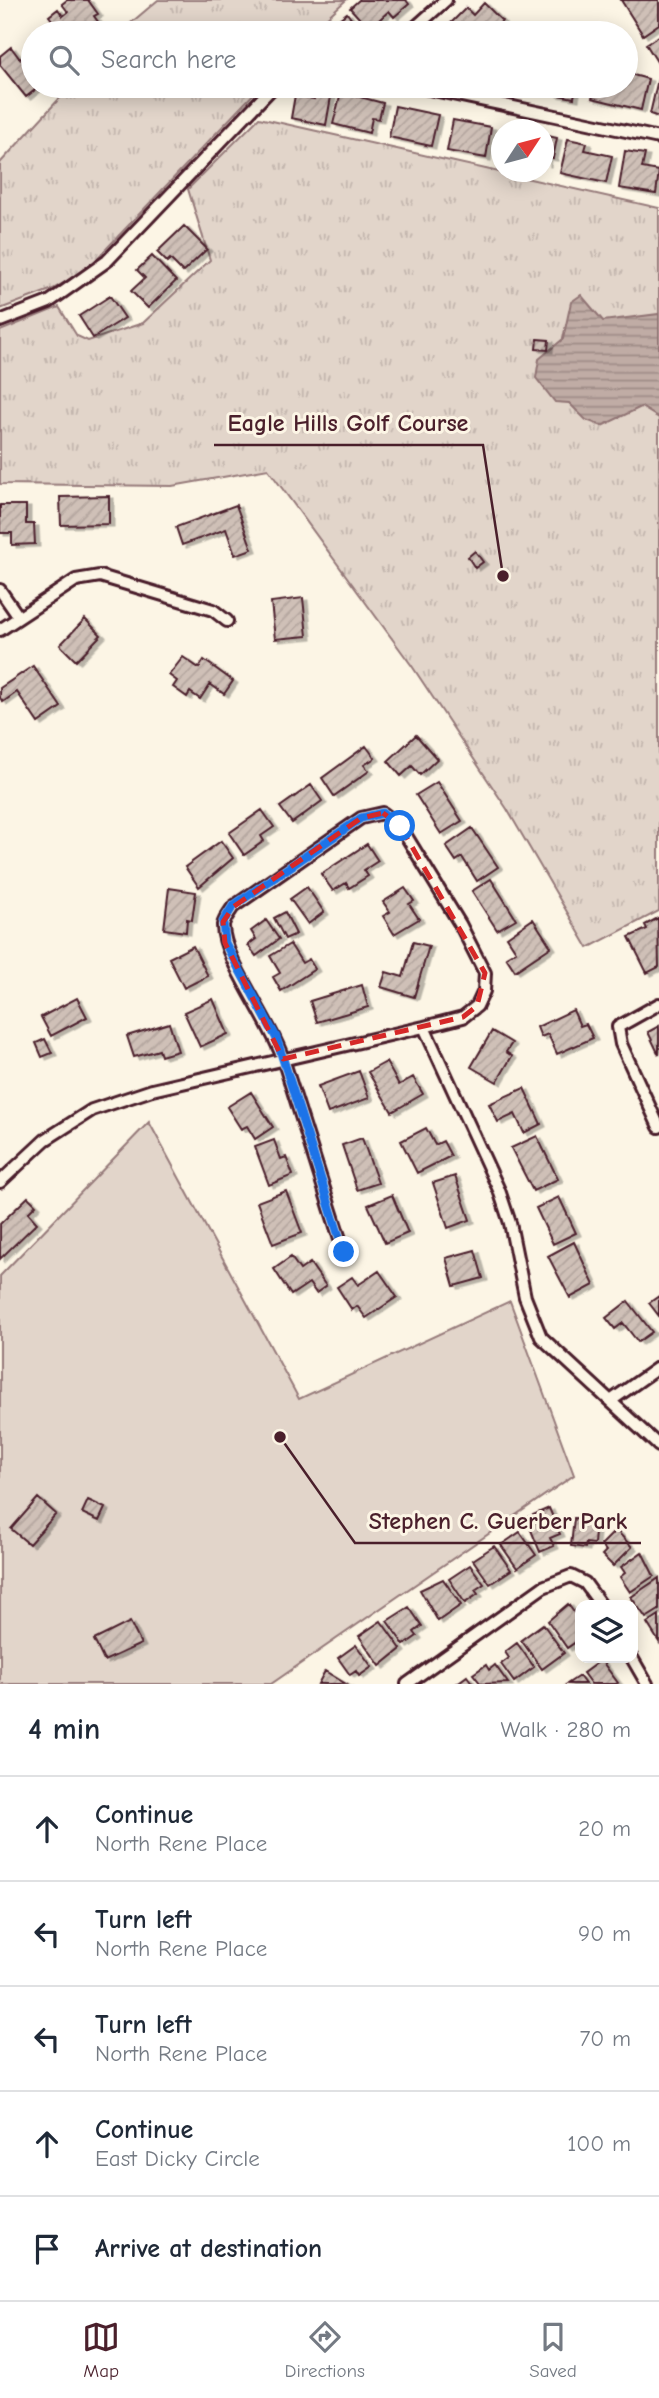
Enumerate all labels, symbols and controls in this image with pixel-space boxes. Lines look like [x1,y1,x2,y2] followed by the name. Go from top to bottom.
[21,21,638,98] search box
[45,41,83,79] icon: search
[101,45,236,75] text: Search here
[491,119,554,182] north arrow
[214,400,483,445] callout: Eagle Hills Golf Course
[228,409,469,437] text: Eagle Hills Golf Course
[384,810,415,841] route start
[328,1236,359,1267] route end
[355,1498,641,1543] callout: Stephen C. Guerber Park
[369,1507,627,1535] text: Stephen C. Guerber Park
[575,1600,638,1663] map controls
[575,1600,638,1663] button: layers
[28,1712,100,1747] text: 4 min
[501,1716,631,1743] text: Walk · 280 m
[95,1800,193,1830] text: Continue
[28,1810,66,1848] icon: ahead
[578,1815,631,1842] text: 20 m
[95,1830,267,1857] text: North Rene Place
[95,1905,192,1935] text: Turn left
[28,1915,66,1953] icon: left
[578,1920,631,1947] text: 90 m
[95,1935,267,1962] text: North Rene Place
[95,2010,192,2040] text: Turn left
[28,2020,66,2058] icon: left
[579,2025,631,2052] text: 70 m
[95,2040,267,2067] text: North Rene Place
[95,2115,193,2145] text: Continue
[28,2125,66,2163] icon: ahead
[567,2130,631,2157] text: 100 m
[95,2145,260,2172] text: East Dicky Circle
[28,2230,66,2268] icon: arrive
[95,2234,322,2264] text: Arrive at destination
[82,2318,120,2382] tab: Map
[285,2318,365,2382] tab: Directions
[529,2318,577,2382] tab: Saved

